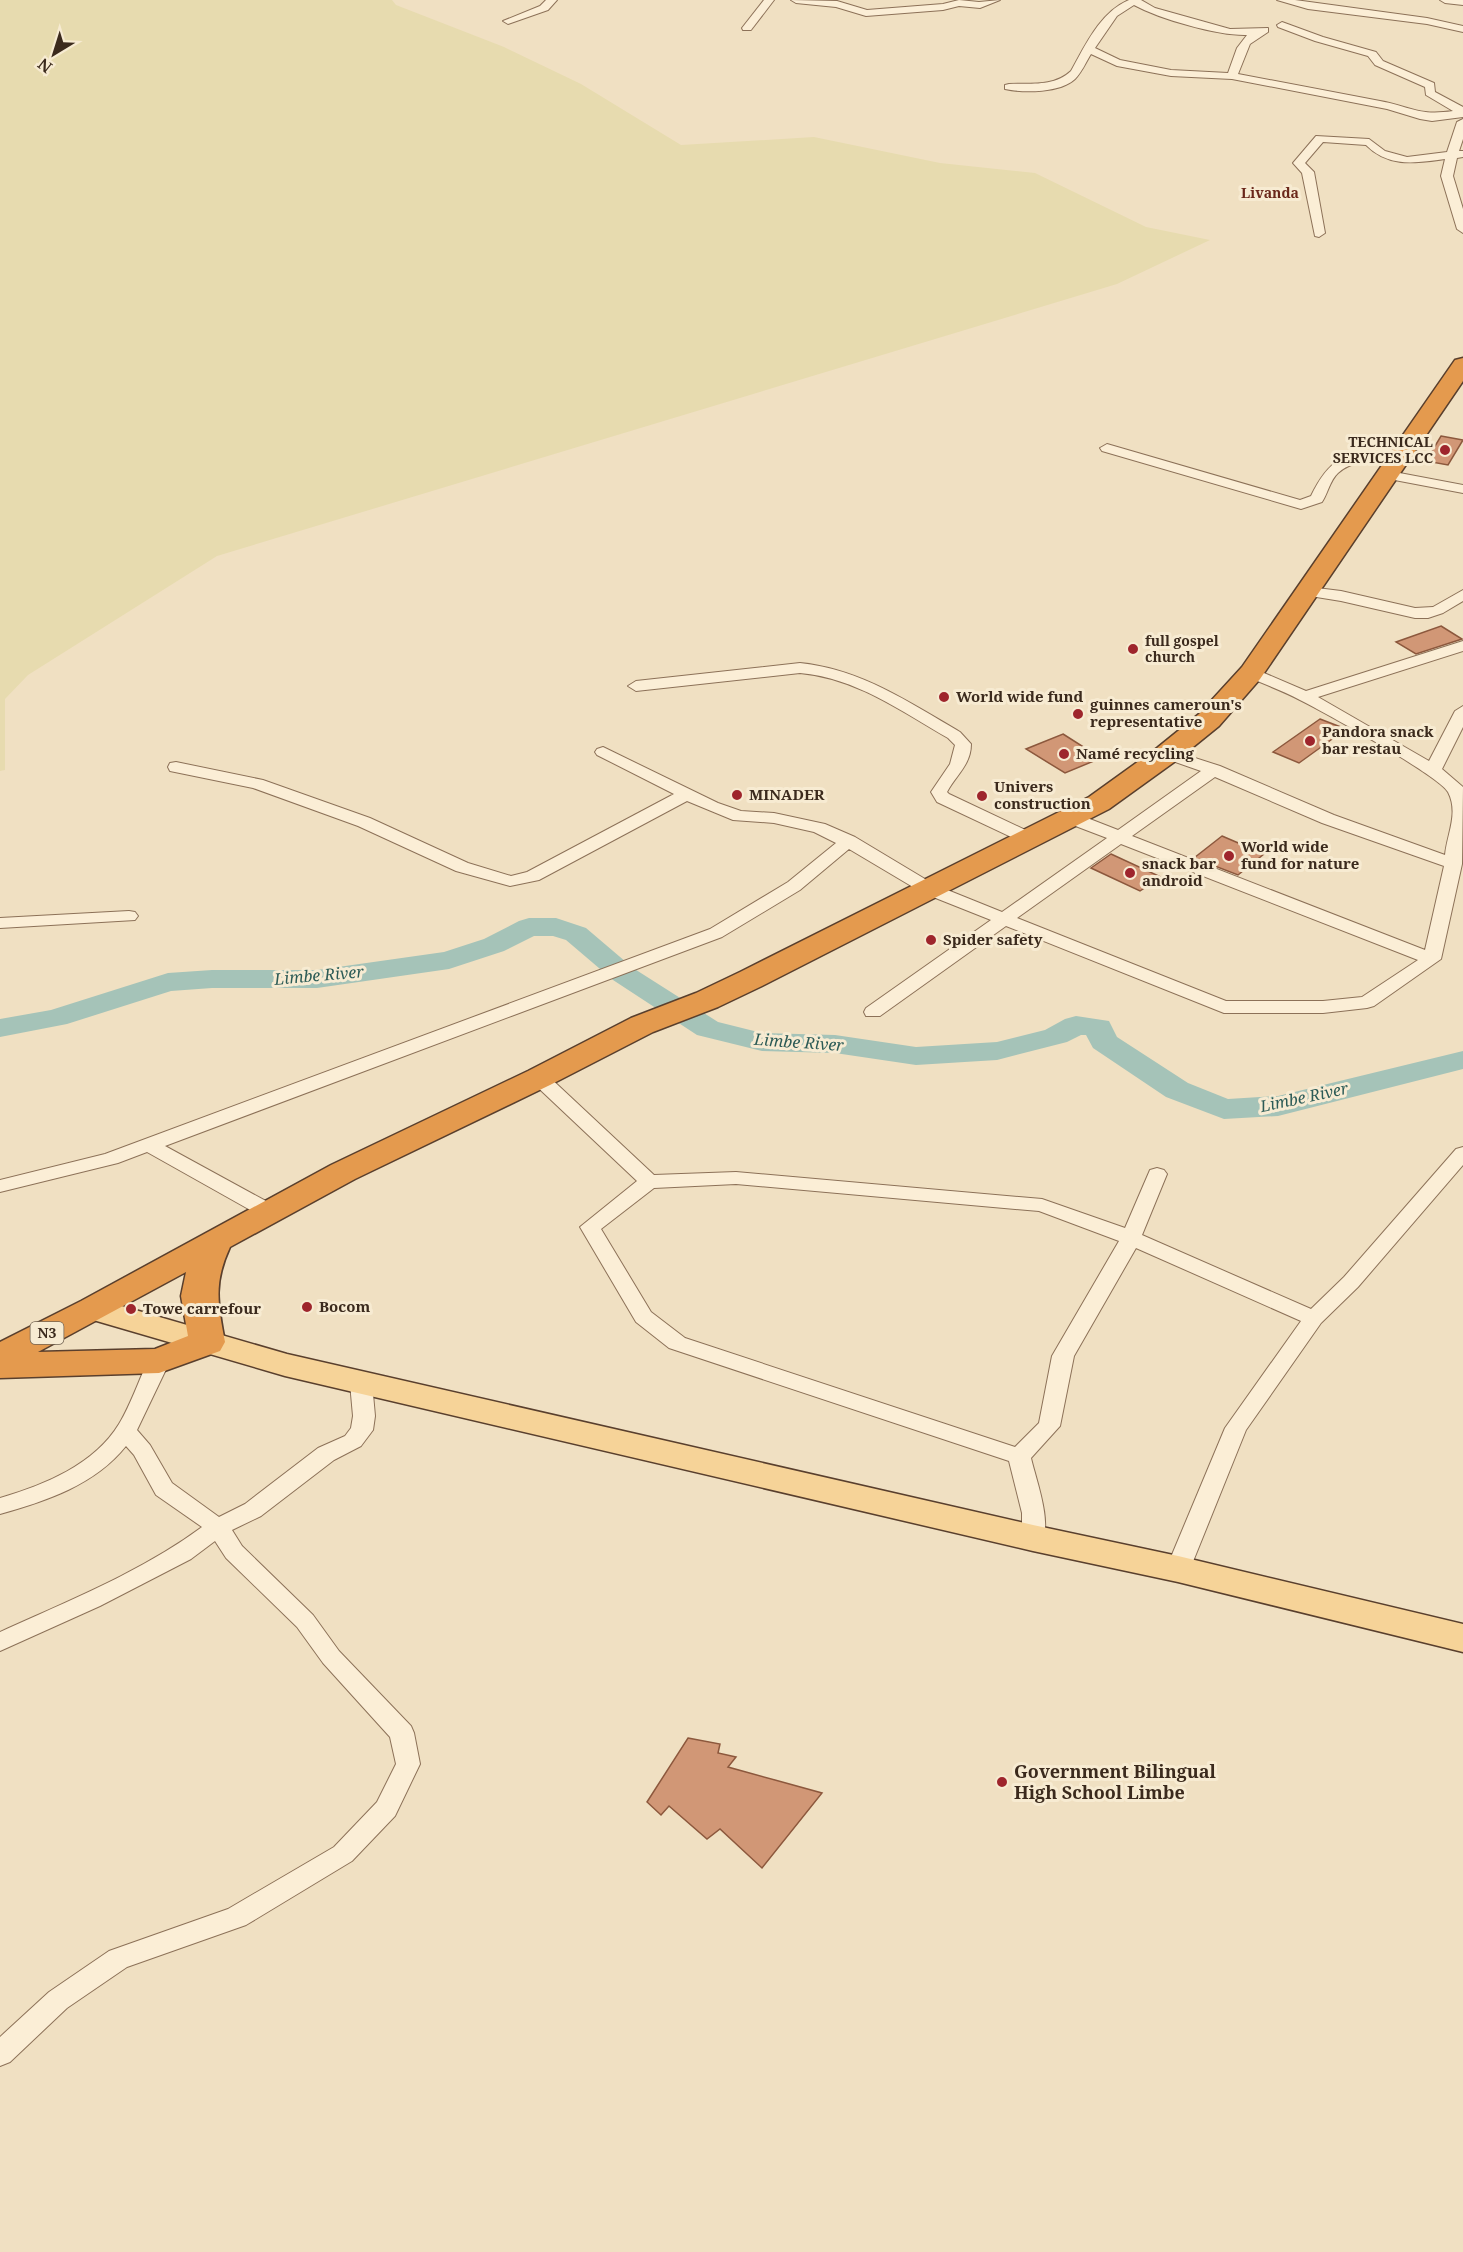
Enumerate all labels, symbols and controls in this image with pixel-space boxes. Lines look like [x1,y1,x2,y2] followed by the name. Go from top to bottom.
[24,24,84,84] north arrow
[33,53,57,78] text: N
[1241,183,1299,202] district label: Livanda
[1333,432,1433,467] place label: TECHNICAL SERVICES LCC
[1438,443,1452,457] marker: TECHNICAL SERVICES LCC
[1145,631,1219,666] place label: full gospel church
[1126,642,1140,656] marker: full gospel church
[956,686,1084,706] place label: World wide fund
[937,690,951,704] marker: World wide fund
[1090,694,1242,731] place label: guinnes cameroun's representative
[1071,707,1085,721] marker: guinnes cameroun's representative
[1322,721,1434,758] place label: Pandora snack bar restau
[1303,734,1317,748] marker: Pandora snack bar restau
[1076,743,1195,763] place label: Namé recycling
[1057,747,1071,761] marker: Namé recycling
[994,776,1091,813] place label: Univers construction
[749,784,825,804] place label: MINADER
[730,788,744,802] marker: MINADER
[975,789,989,803] marker: Univers construction
[1241,836,1359,873] place label: World wide fund for nature
[1222,849,1236,863] marker: World wide fund for nature
[1142,853,1216,890] place label: snack bar android
[1123,866,1137,880] marker: snack bar android
[943,929,1043,949] place label: Spider safety
[924,933,938,947] marker: Spider safety
[272,960,365,990] water label: Limbe River
[753,1028,845,1056] water label: Limbe River
[1257,1077,1351,1117] water label: Limbe River
[319,1296,370,1316] place label: Bocom
[143,1298,261,1318] place label: Towe carrefour
[300,1300,314,1314] marker: Bocom
[124,1302,138,1316] marker: Towe carrefour
[30,1322,63,1344] road number: N3
[1014,1759,1217,1804] place label: Government Bilingual High School Limbe
[995,1775,1009,1789] marker: Government Bilingual High School Limbe

